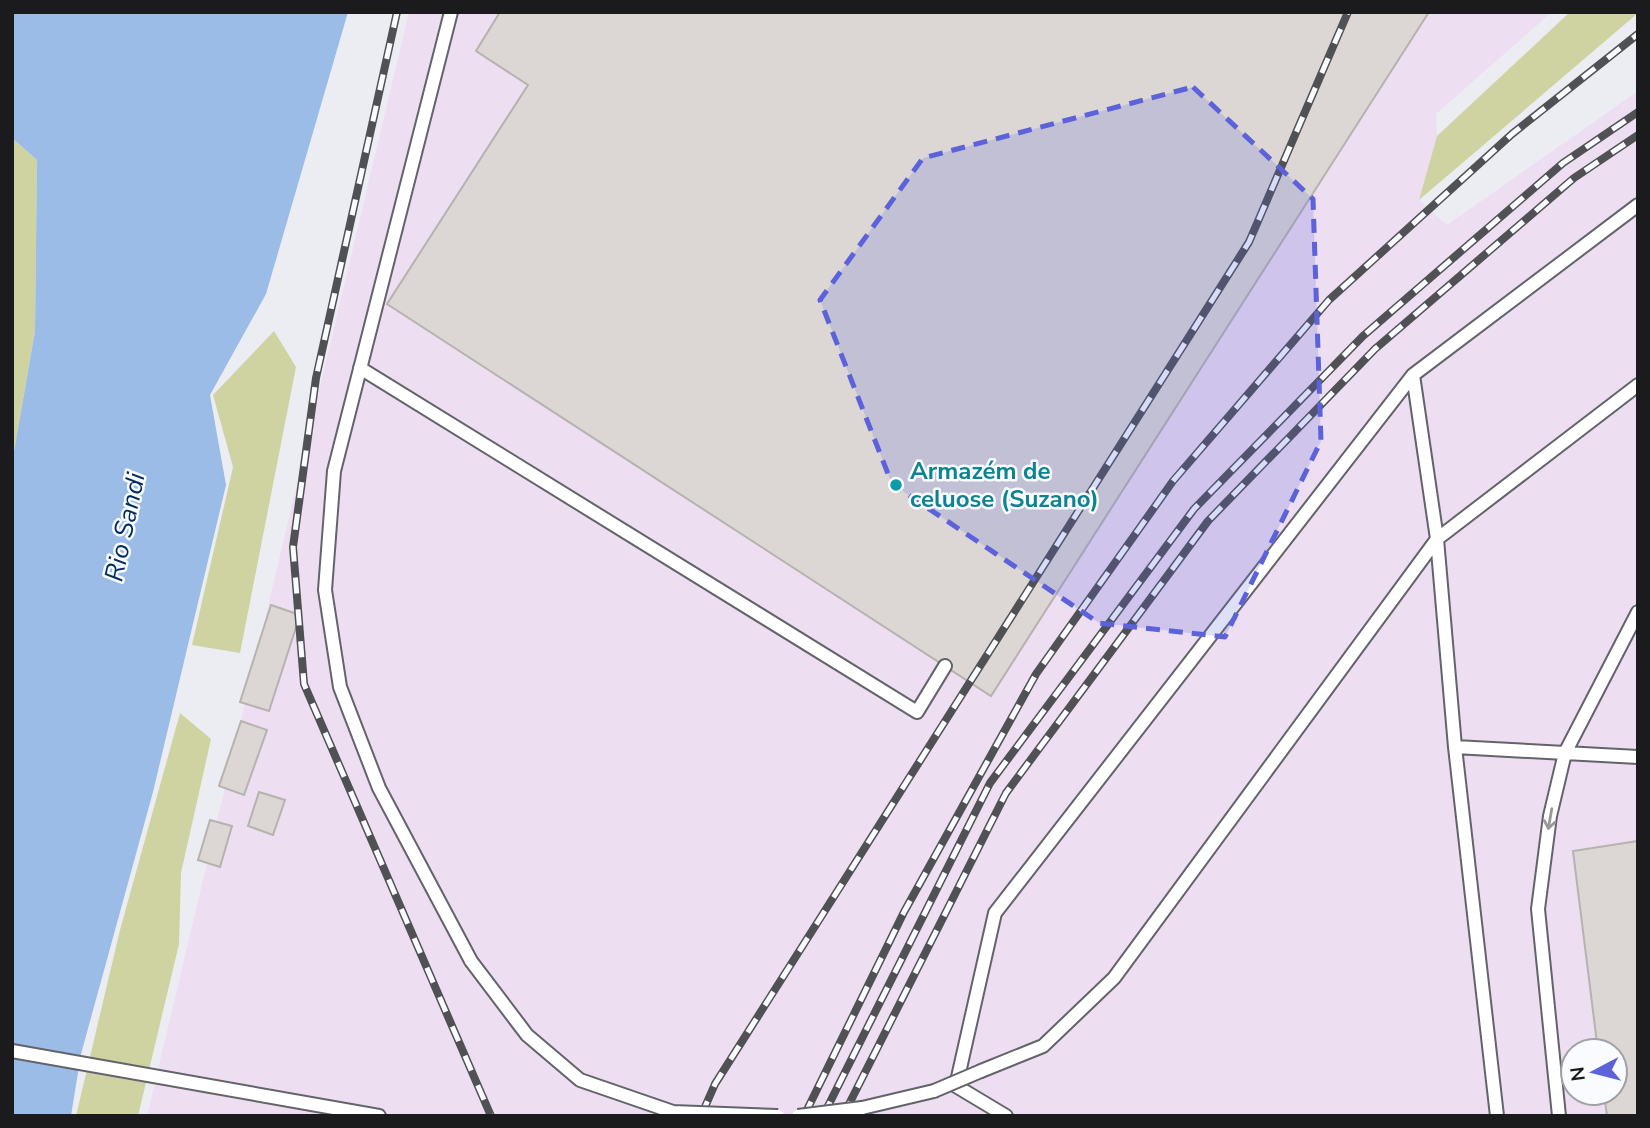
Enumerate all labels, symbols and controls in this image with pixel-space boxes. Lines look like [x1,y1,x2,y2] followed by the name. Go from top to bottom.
[910,455,1099,515] place label: Armazém de celuose (Suzano)
[96,468,154,585] water label: Rio Sandi
[888,477,904,493] marker: Armazém de celuose (Suzano)
[1543,807,1556,830] one-way arrow
[1559,1037,1629,1107] north arrow
[1564,1065,1592,1083] text: N

